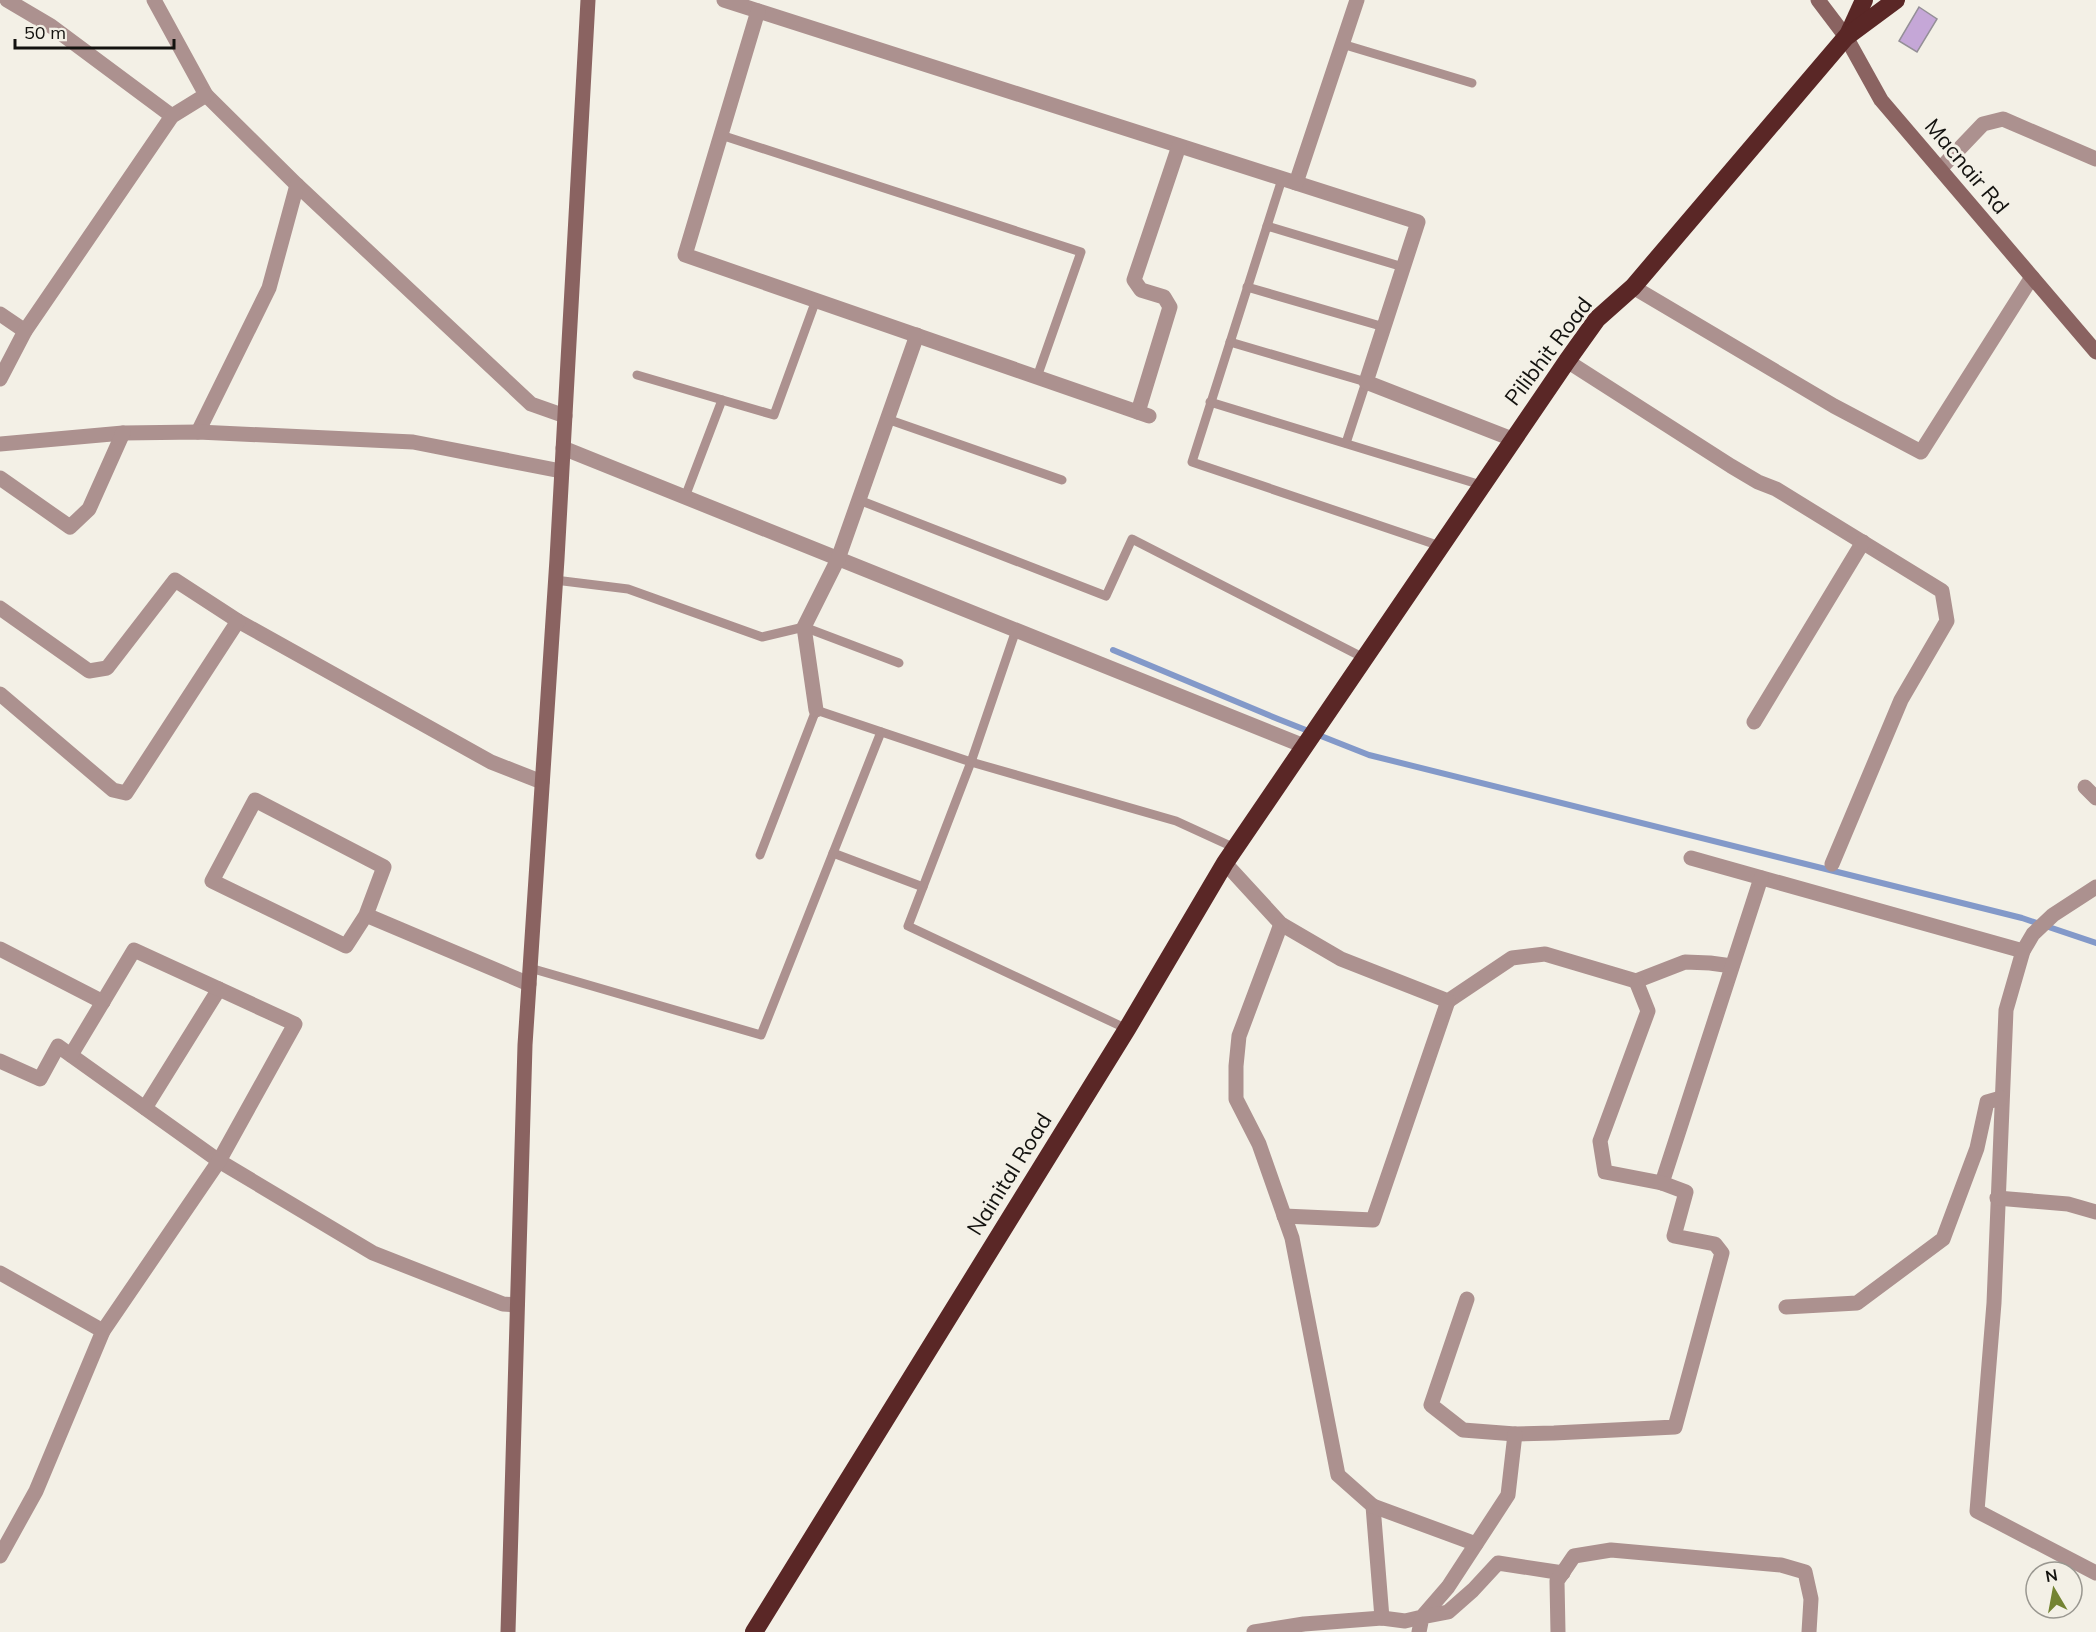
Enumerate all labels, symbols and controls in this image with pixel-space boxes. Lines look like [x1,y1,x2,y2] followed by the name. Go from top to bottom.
[15,12,174,50] scale bar
[24,21,66,44] text: 50 m
[1919,112,2015,220] street label: Macnair Rd
[1498,291,1598,411] street label: Pilibhit Road
[960,1108,1058,1240] street label: Nainital Road
[2024,1560,2084,1620] north arrow
[2044,1564,2059,1586] text: N

